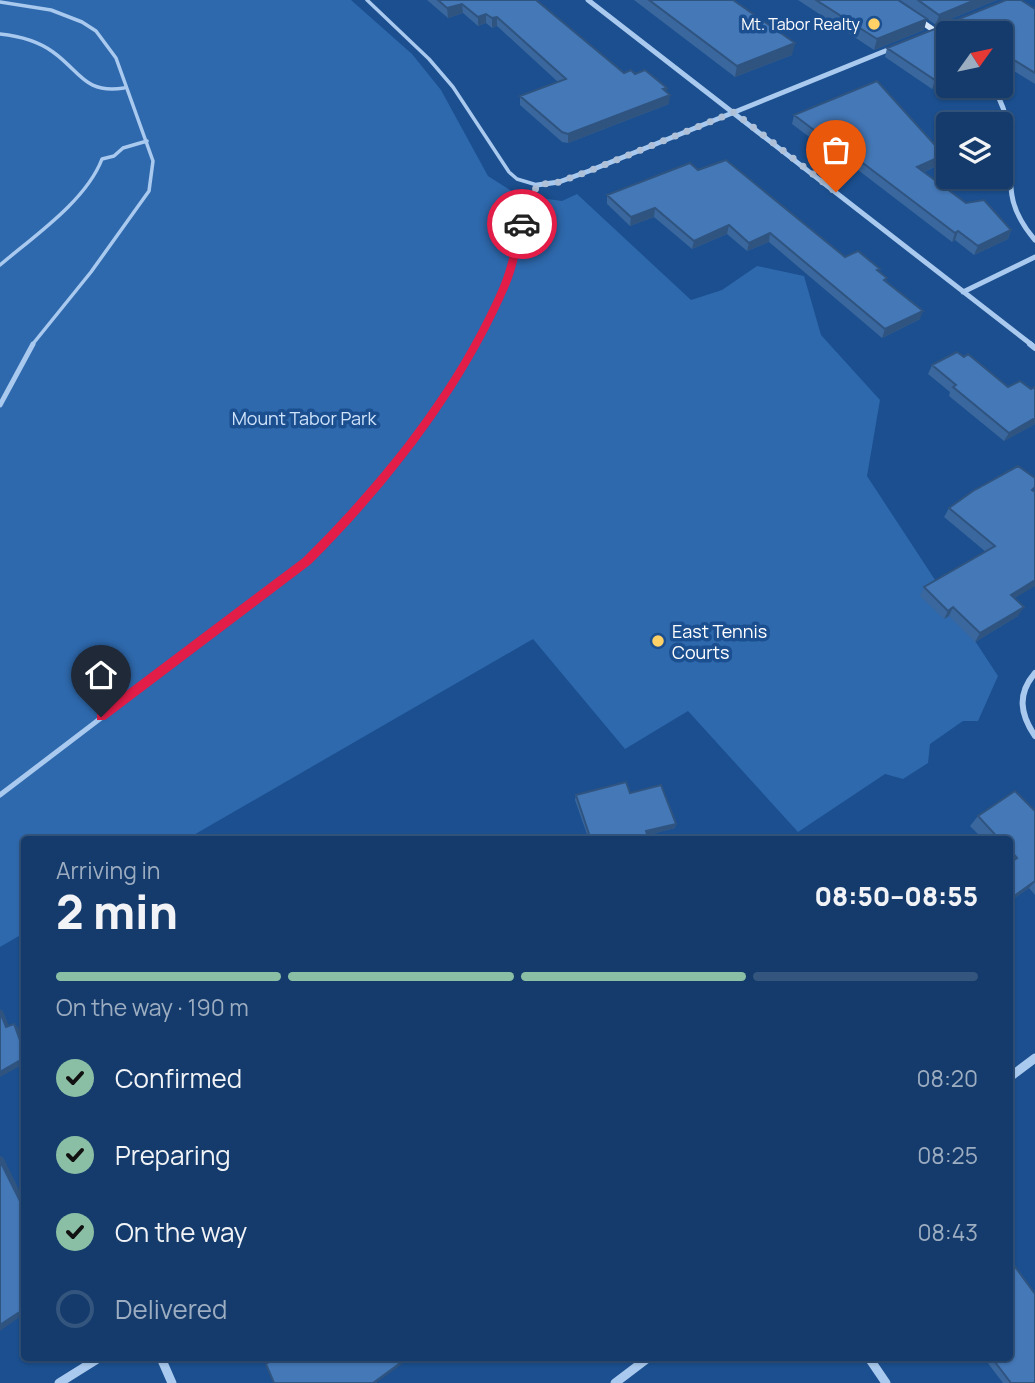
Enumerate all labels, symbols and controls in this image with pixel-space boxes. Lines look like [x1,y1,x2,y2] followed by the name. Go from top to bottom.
[741,13,861,35] place label: Mt. Tabor Realty
[866,16,882,32] marker: Mt. Tabor Realty
[936,21,1013,98] north arrow
[936,21,1013,189] map controls
[936,112,1013,189] button: layers
[806,120,866,192] pin
[817,131,855,169] icon: bag
[487,189,557,259] courier
[503,205,541,243] icon: car
[232,406,377,430] park label: Mount Tabor Park
[672,619,767,664] place label: East Tennis Courts
[650,633,666,649] marker: East Tennis Courts
[71,645,131,717] pin
[82,656,120,694] icon: home
[56,854,161,886] text: Arriving in
[814,878,978,914] text: 08:50–08:55
[56,880,178,943] text: 2 min
[56,991,249,1023] text: On the way · 190 m
[56,1059,94,1097] icon: check
[115,1060,242,1096] text: Confirmed
[917,1062,978,1094] text: 08:20
[56,1136,94,1174] icon: check
[115,1137,231,1173] text: Preparing
[917,1139,978,1171] text: 08:25
[56,1213,94,1251] icon: check
[115,1214,247,1250] text: On the way
[917,1216,978,1248] text: 08:43
[115,1291,227,1327] text: Delivered

